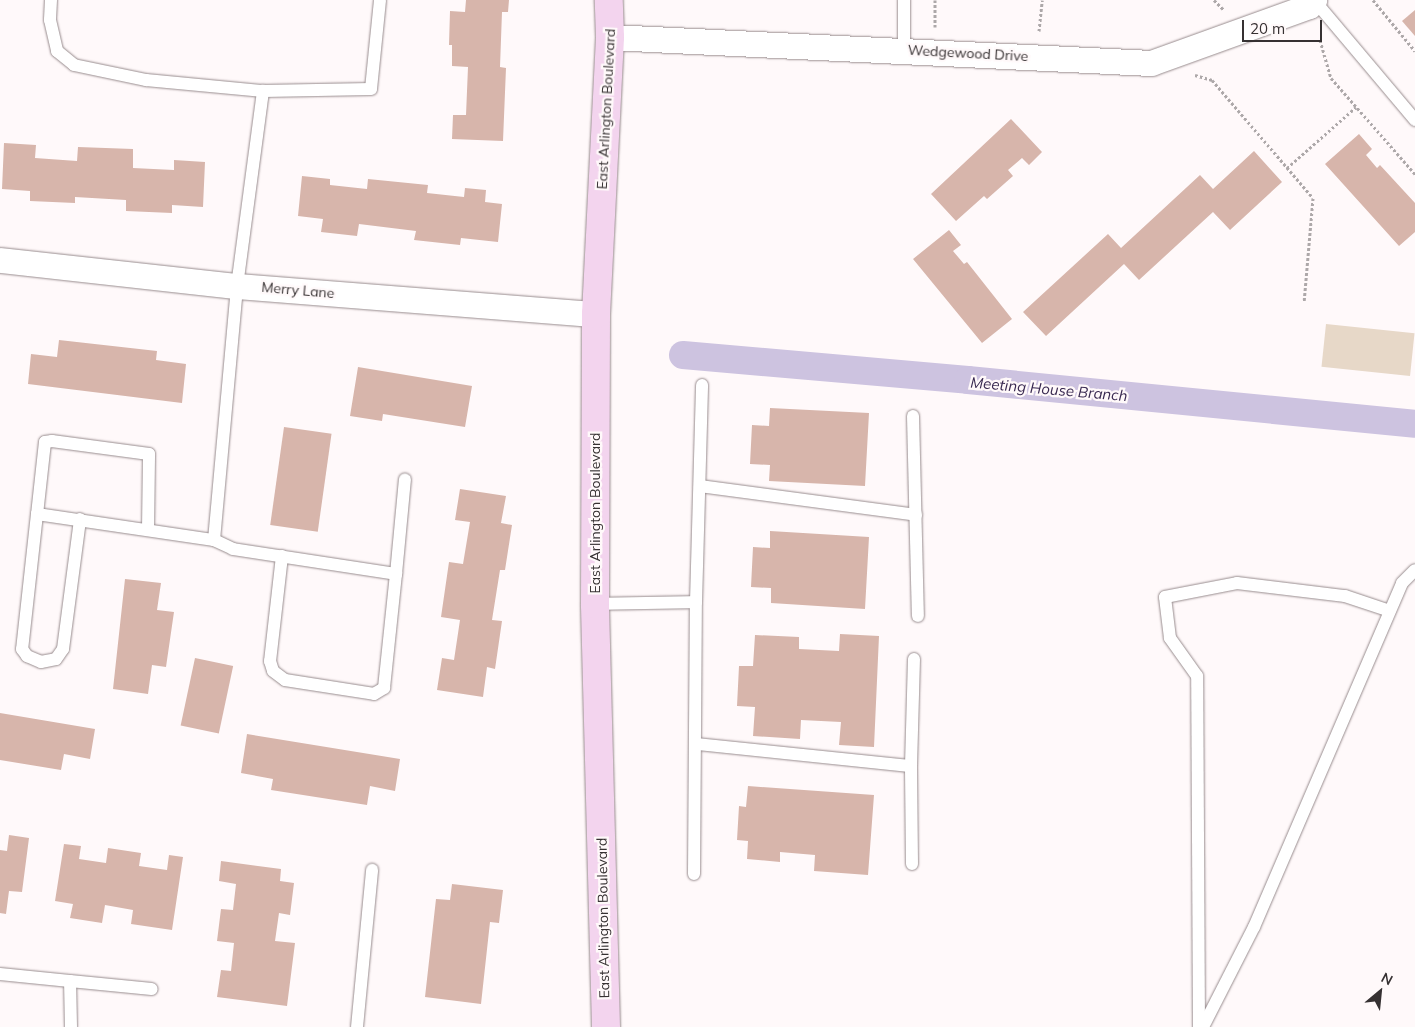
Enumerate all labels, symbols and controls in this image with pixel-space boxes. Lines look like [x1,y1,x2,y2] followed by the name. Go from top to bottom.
[1245,10,1325,42] scale bar
[1250,19,1285,38] text: 20 m
[593,28,619,190] street label: East Arlington Boulevard
[907,41,1029,65] street label: Wedgewood Drive
[261,278,335,302] street label: Merry Lane
[970,373,1128,405] water label: Meeting House Branch
[587,433,603,593] street label: East Arlington Boulevard
[593,837,613,999] street label: East Arlington Boulevard
[1355,967,1405,1017] north arrow
[1378,968,1396,989] text: N

